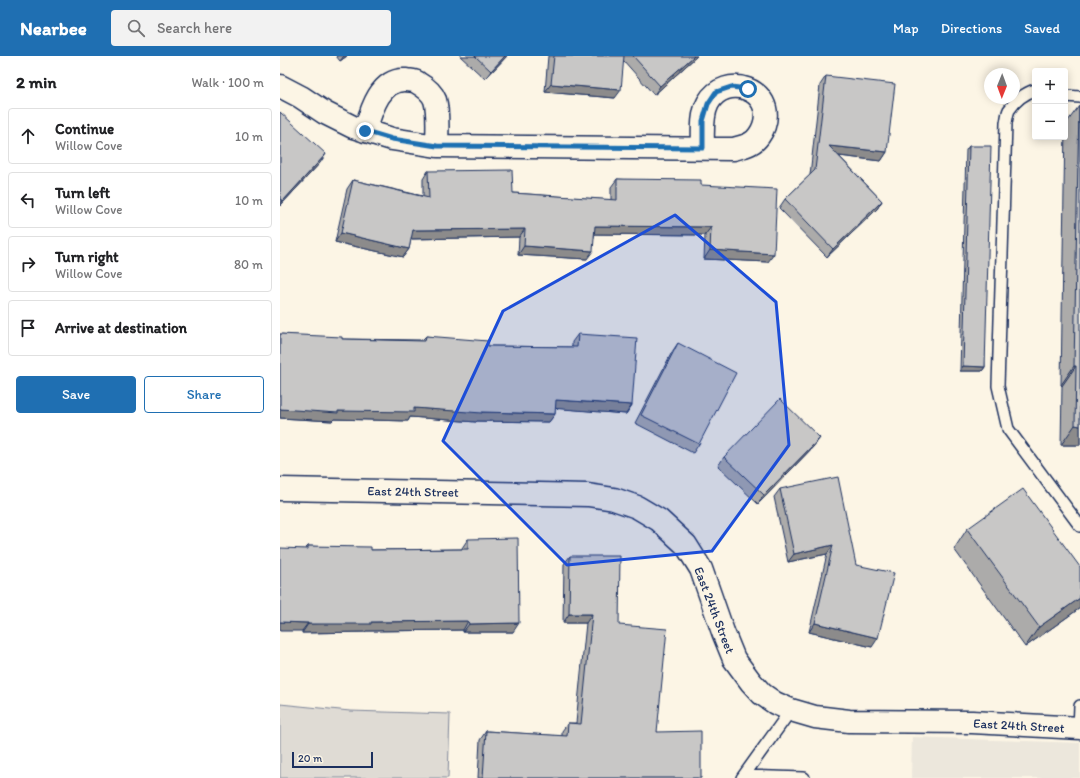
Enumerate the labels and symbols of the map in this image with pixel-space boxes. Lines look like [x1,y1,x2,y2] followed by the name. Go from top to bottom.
[984,68,1020,104] north arrow
[739,80,757,98] route start
[356,122,374,140] route end
[367,483,459,500] street label: East 24th Street
[691,565,738,656] street label: East 24th Street
[973,716,1065,735] street label: East 24th Street
[292,750,373,769] scale bar

